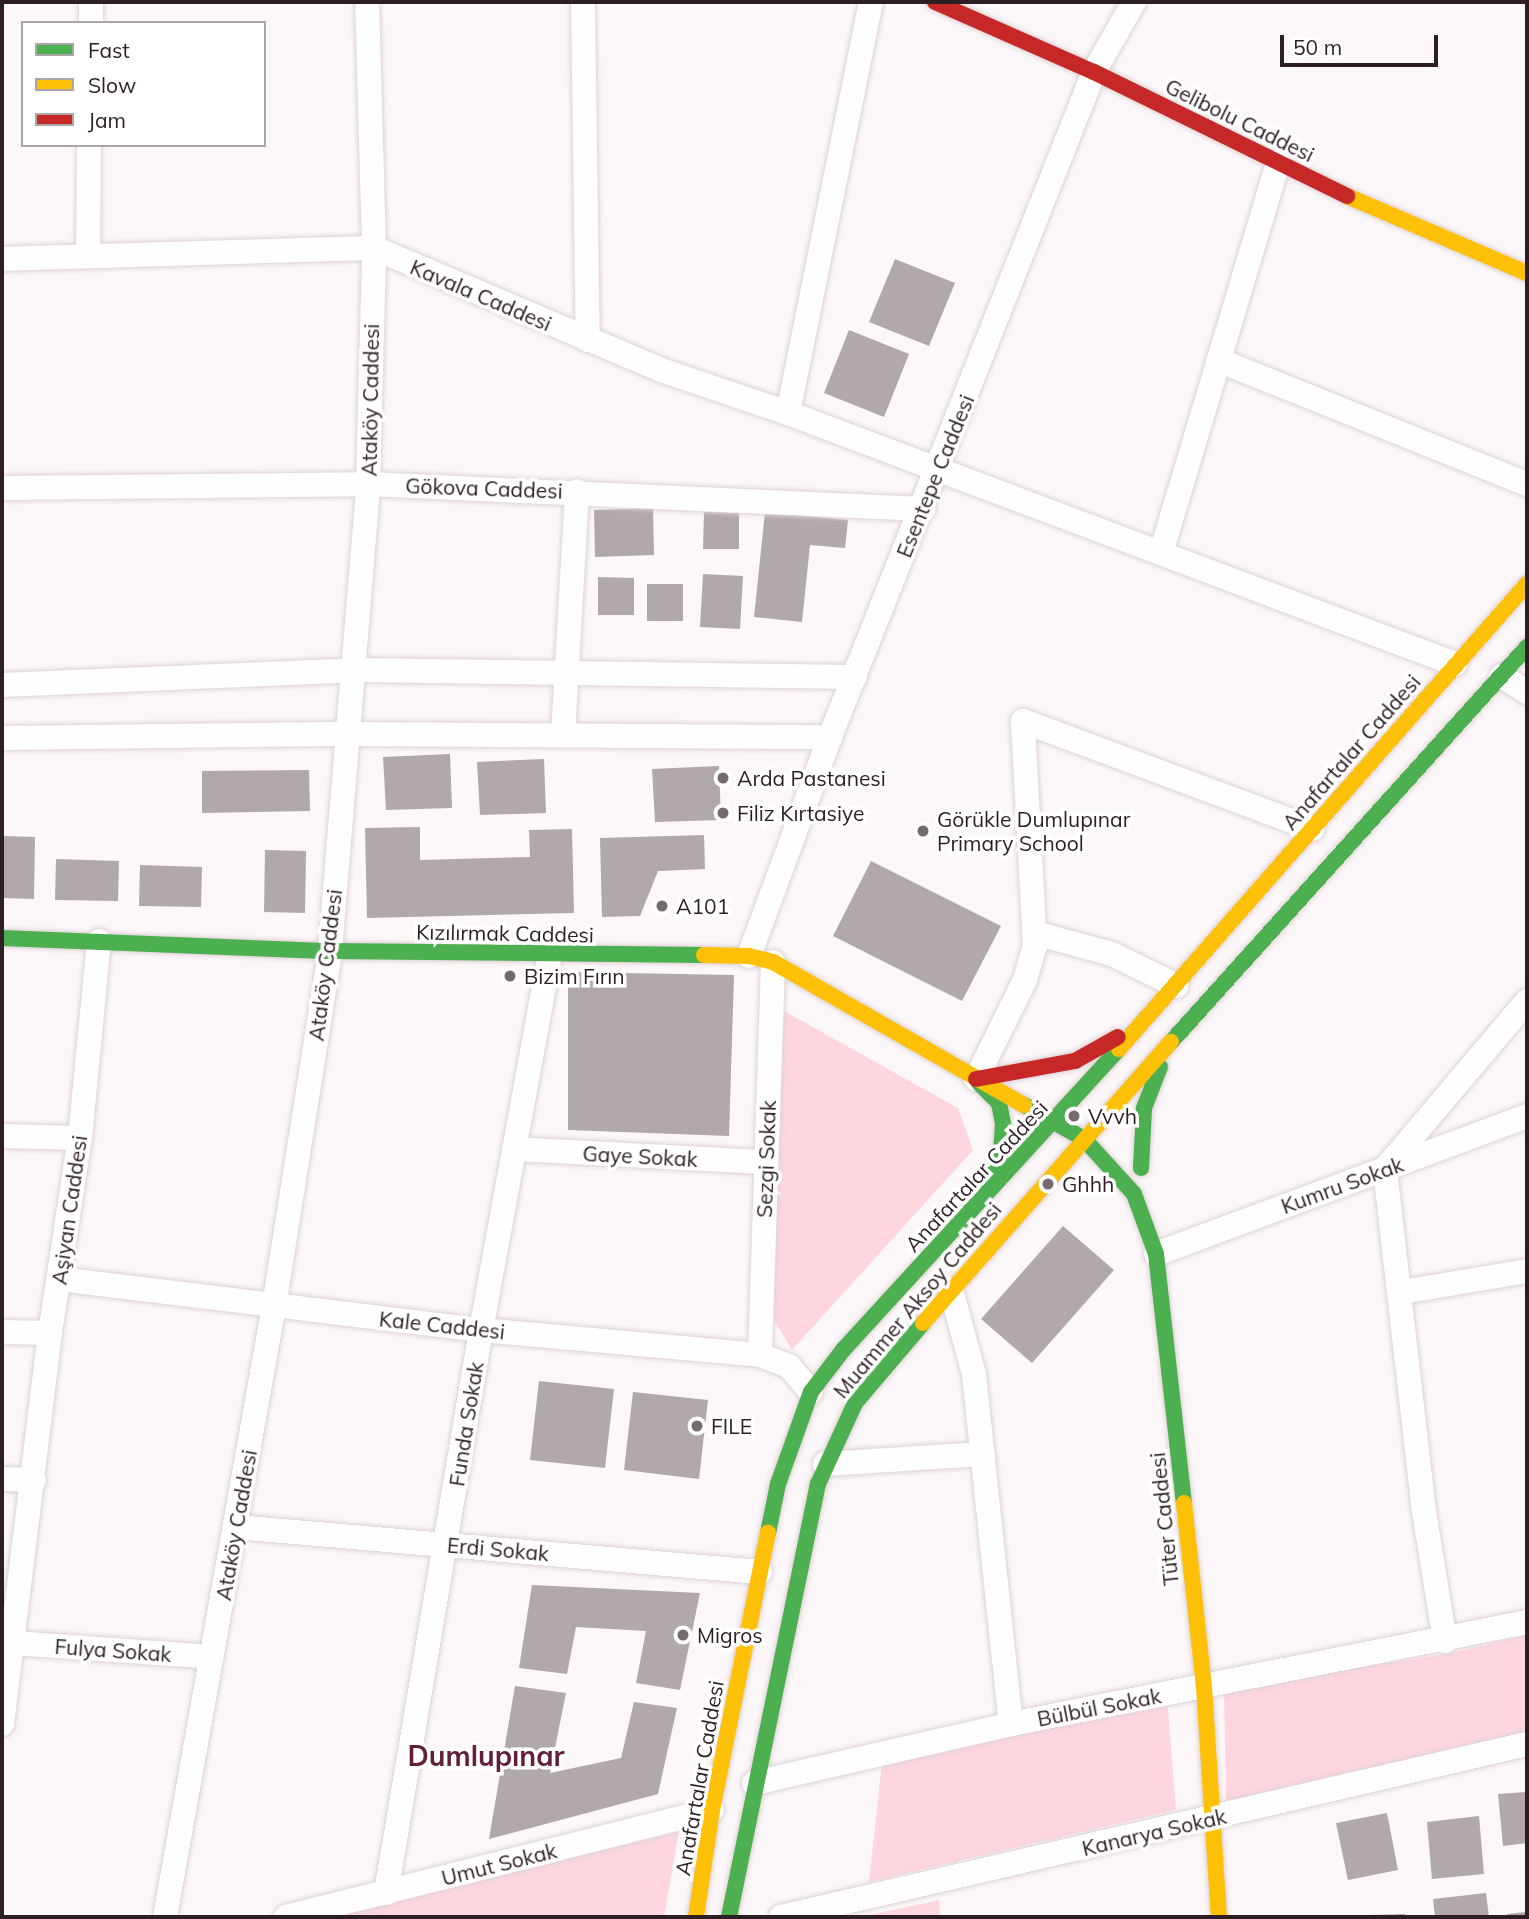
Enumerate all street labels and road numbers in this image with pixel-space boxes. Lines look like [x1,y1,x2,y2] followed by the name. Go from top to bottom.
[1161,73,1319,167] street label: Gelibolu Caddesi
[407,254,555,336] street label: Kavala Caddesi
[356,323,384,477] street label: Ataköy Caddesi
[891,391,979,561] street label: Esentepe Caddesi
[405,473,563,503] street label: Gökova Caddesi
[1277,669,1425,835] street label: Anafartalar Caddesi
[303,888,347,1042] street label: Ataköy Caddesi
[416,919,594,947] street label: Kızılırmak Caddesi
[899,1095,1053,1257] street label: Anafartalar Caddesi
[751,1100,781,1218] street label: Sezgi Sokak
[46,1134,92,1286] street label: Aşiyan Caddesi
[582,1140,698,1172] street label: Gaye Sokak
[1278,1151,1406,1219] street label: Kumru Sokak
[828,1197,1006,1403] street label: Muammer Aksoy Caddesi
[378,1306,506,1344] street label: Kale Caddesi
[444,1360,488,1488] street label: Funda Sokak
[210,1448,262,1602] street label: Ataköy Caddesi
[1144,1451,1184,1587] street label: Tüter Caddesi
[446,1532,550,1566] street label: Erdi Sokak
[54,1633,172,1667] street label: Fulya Sokak
[669,1679,729,1877] street label: Anafartalar Caddesi
[1035,1683,1163,1731] street label: Bülbül Sokak
[1079,1803,1229,1861] street label: Kanarya Sokak
[439,1838,559,1890] street label: Umut Sokak

